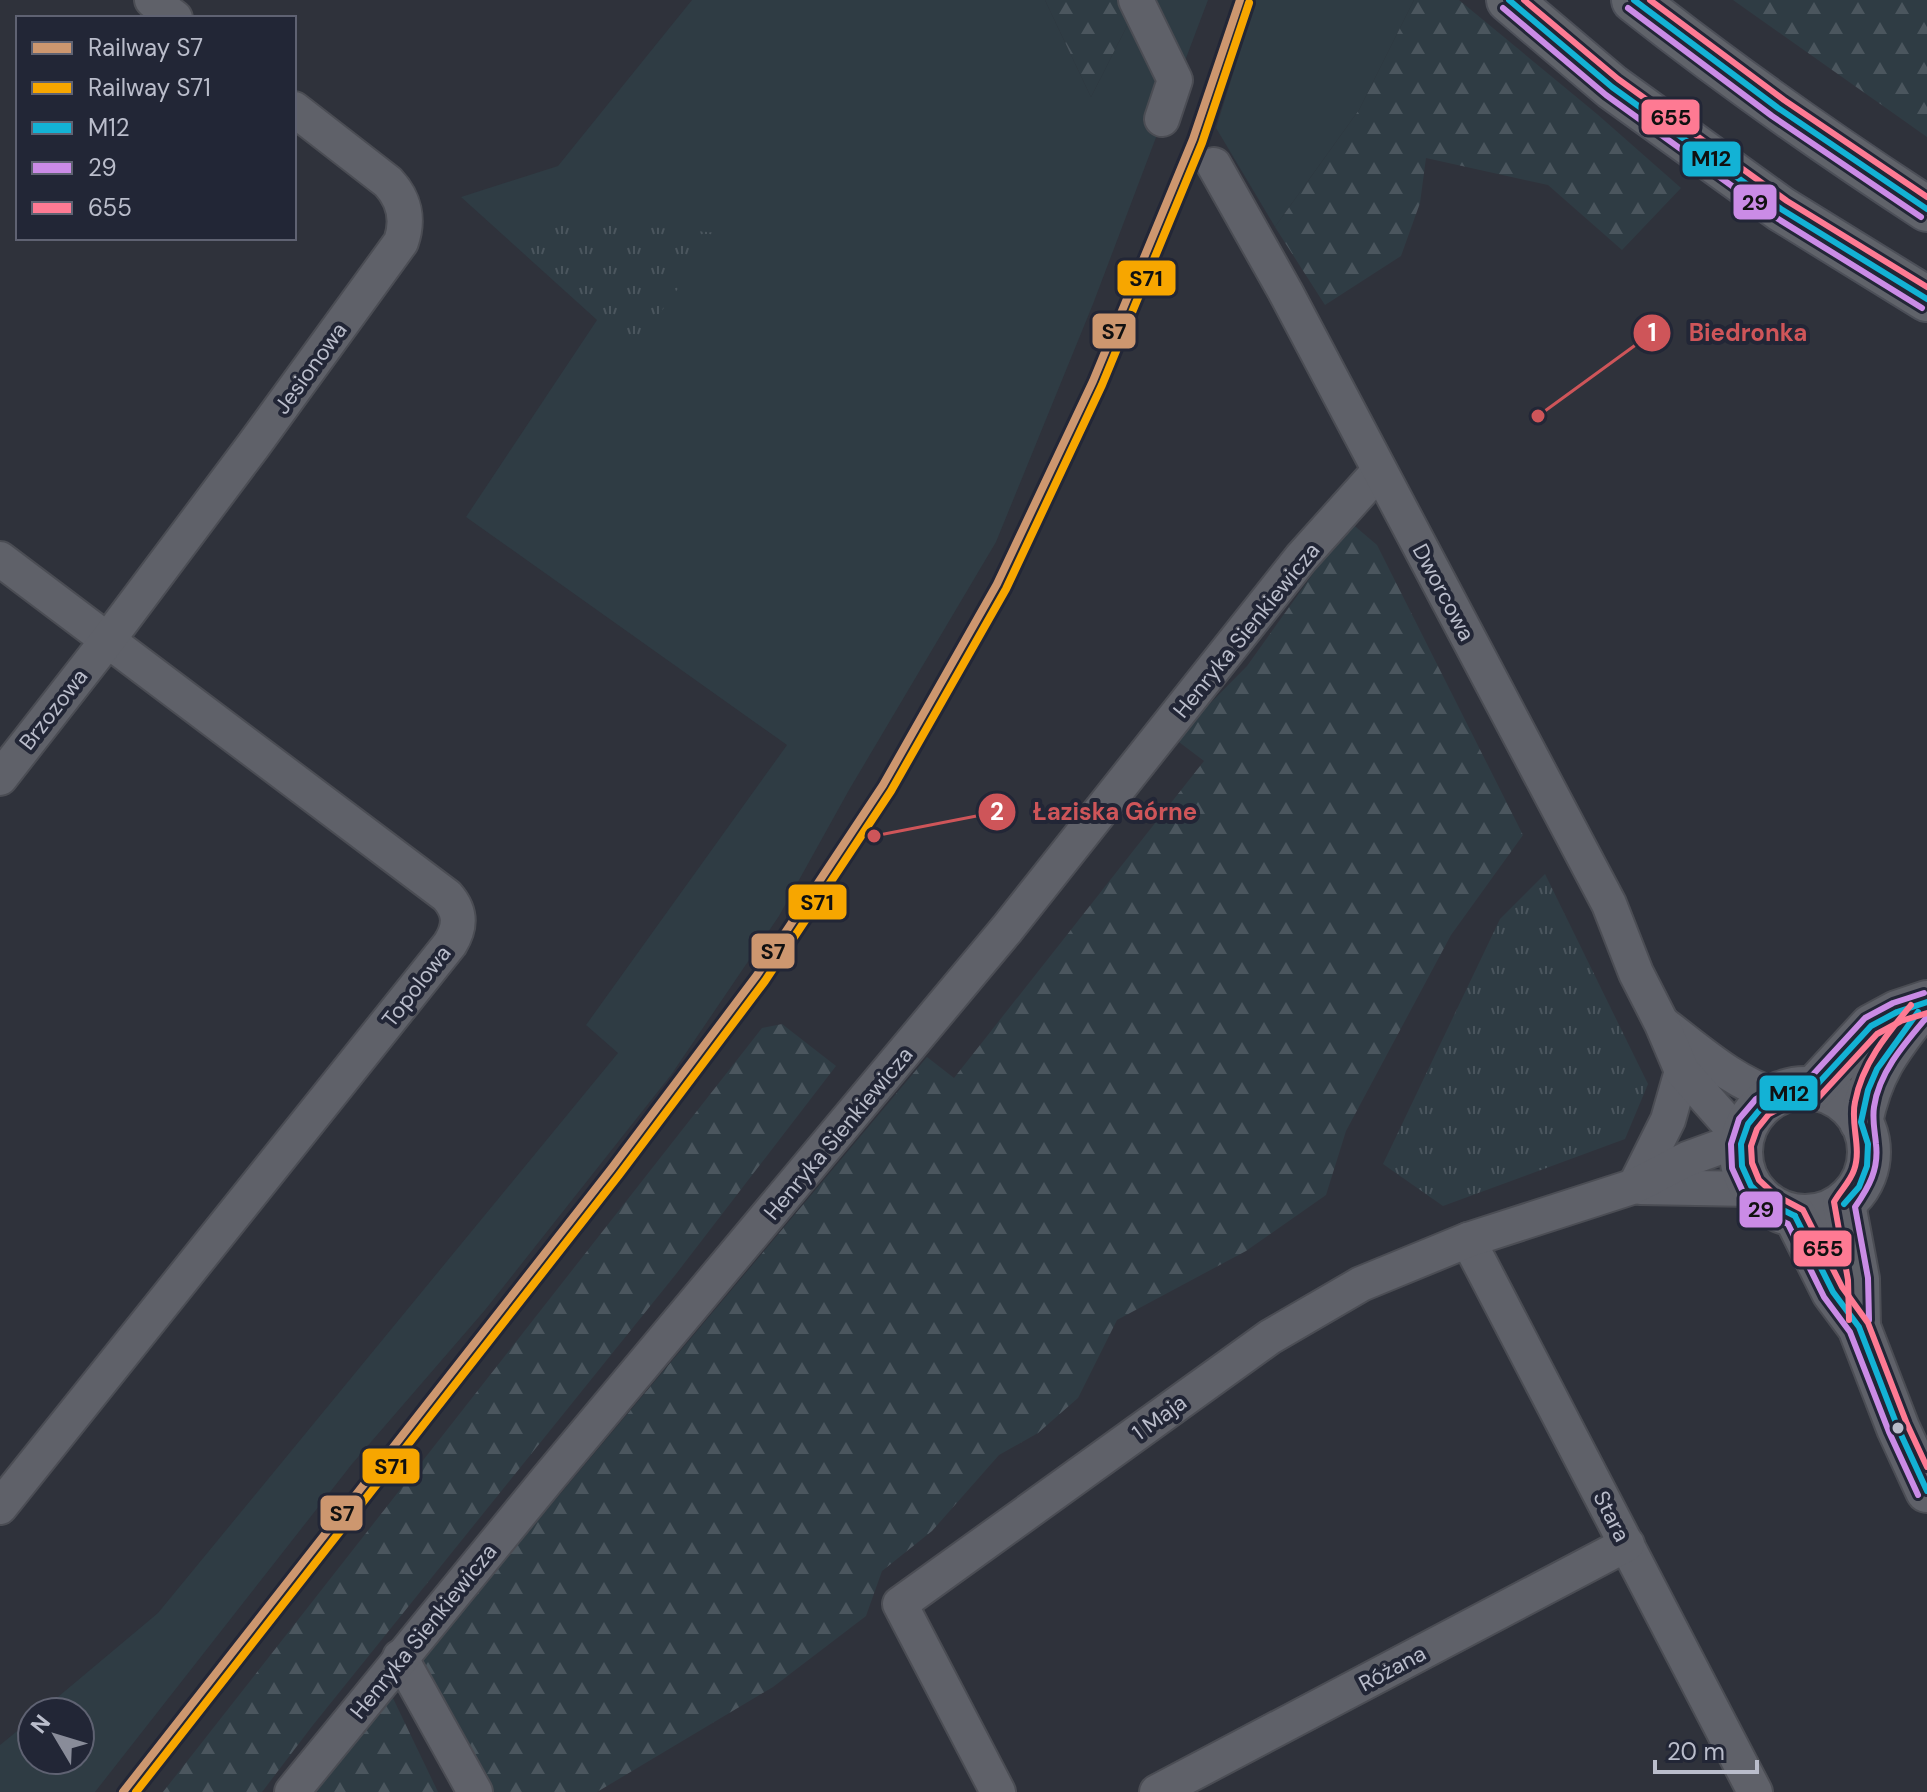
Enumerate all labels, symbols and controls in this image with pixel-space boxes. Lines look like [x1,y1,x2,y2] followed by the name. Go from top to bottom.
[16,16,296,240] legend
[88,32,203,63] text: Railway S7
[88,72,211,103] text: Railway S71
[1640,98,1701,136] line badge: 655
[1651,103,1691,132] text: 655
[88,112,130,143] text: M12
[1681,140,1742,178] line badge: M12
[1691,144,1731,173] text: M12
[88,152,117,183] text: 29
[1732,183,1778,221] line badge: 29
[1742,188,1768,217] text: 29
[88,192,132,223] text: 655
[1116,259,1177,297] line badge: S71
[1129,264,1163,293] text: S71
[1632,309,1823,357] callout: Biedronka
[1091,312,1137,350] line badge: S7
[267,317,353,420] street label: Jesionowa
[1101,317,1127,346] text: S7
[1648,317,1656,348] text: 1
[1689,317,1807,348] text: Biedronka
[1167,537,1326,724] street label: Henryka Sienkiewicza
[1406,539,1481,646] street label: Dworcowa
[13,663,94,756] street label: Brzozowa
[977,788,1214,836] callout: Łaziska Górne
[990,796,1004,827] text: 2
[1033,796,1197,827] text: Łaziska Górne
[787,883,848,921] line badge: S71
[800,888,834,917] text: S71
[750,932,796,970] line badge: S7
[760,937,786,966] text: S7
[375,940,457,1033] street label: Topolowa
[757,1041,919,1226] street label: Henryka Sienkiewicza
[1758,1074,1819,1112] line badge: M12
[1769,1079,1809,1108] text: M12
[1738,1190,1784,1229] line badge: 29
[1748,1195,1774,1224] text: 29
[1792,1229,1853,1268] line badge: 655
[1803,1234,1843,1263] text: 655
[1126,1388,1192,1447] street label: 1 Maja
[1890,1420,1906,1436] unlabelled marker
[361,1447,421,1485] line badge: S71
[374,1452,408,1481] text: S71
[1586,1486,1637,1547] street label: Stara
[319,1494,364,1532] line badge: S7
[329,1499,355,1528] text: S7
[344,1538,503,1725] street label: Henryka Sienkiewicza
[1354,1639,1431,1698] street label: Różana
[16,1696,96,1776] north arrow
[24,1709,57,1739] text: N
[1655,1724,1757,1774] scale bar
[1667,1736,1725,1767] text: 20 m

